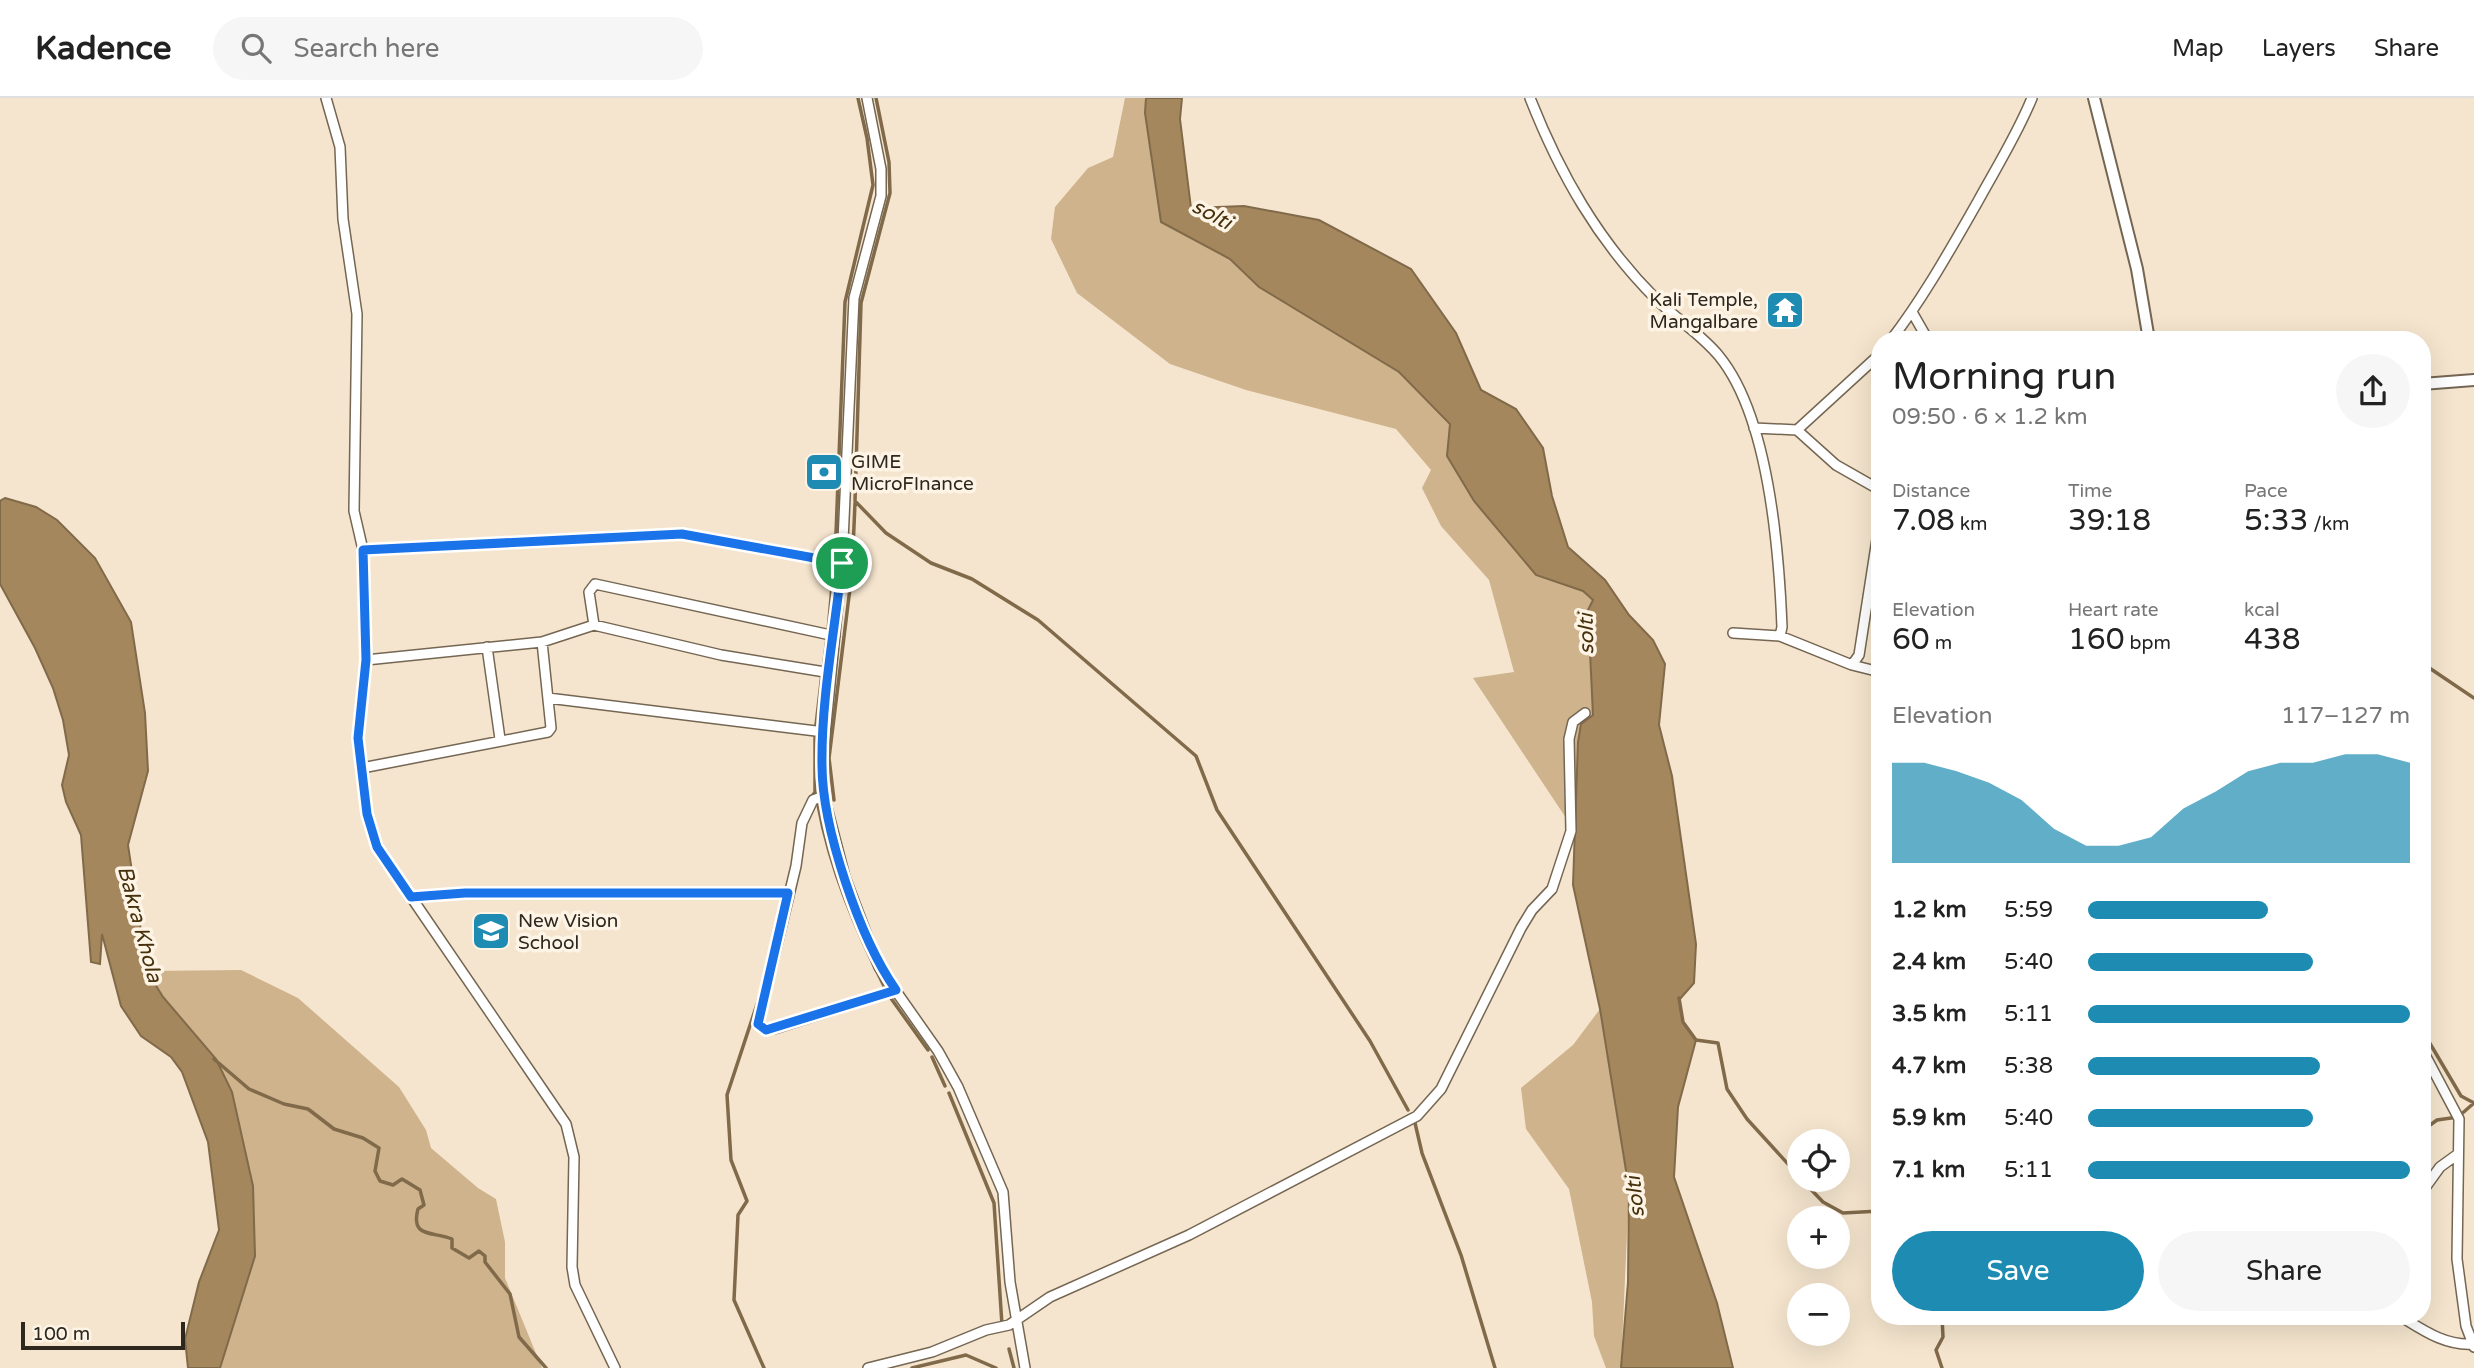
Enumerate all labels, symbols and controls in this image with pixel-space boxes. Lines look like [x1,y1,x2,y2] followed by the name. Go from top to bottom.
[213,17,703,80] search box
[35,29,171,68] text: Kadence
[237,29,275,67] icon: search
[293,33,440,64] text: Search here
[2172,34,2224,63] text: Map
[2262,34,2336,63] text: Layers
[2374,34,2439,63] text: Share
[1188,194,1238,236] water label: solti
[1649,289,1758,333] place label: Kali Temple, Mangalbare
[1764,289,1806,331] temple icon: Kali Temple, Mangalbare
[1892,354,2116,400] text: Morning run
[2336,354,2410,428] button: share
[1892,403,2088,431] text: 09:50 · 6 × 1.2 km
[803,451,845,493] bank icon: GIME MicroFInance
[851,451,974,495] place label: GIME MicroFInance
[1892,480,1970,502] text: Distance
[2068,480,2112,502] text: Time
[2244,480,2288,502] text: Pace
[1892,502,1955,539] text: 7.08
[2068,502,2151,539] text: 39:18
[2244,502,2308,539] text: 5:33
[1955,513,1988,535] text: km
[2308,513,2349,535] text: /km
[812,533,872,593] pin
[823,544,861,582] icon: arrive
[1892,599,1975,621] text: Elevation
[2068,599,2159,621] text: Heart rate
[2244,599,2280,621] text: kcal
[1574,610,1599,655] water label: solti
[1892,621,1930,658] text: 60
[2068,621,2125,658] text: 160
[2244,621,2301,658] text: 438
[1930,632,1952,654] text: m
[2125,632,2171,654] text: bpm
[1892,702,1993,730] text: Elevation
[2281,702,2410,730] text: 117–127 m
[112,863,167,986] water label: Bakra Khola
[1892,896,1967,924] text: 1.2 km
[2004,896,2053,924] text: 5:59
[470,910,512,952] school or university icon: New Vision School
[518,910,618,954] place label: New Vision School
[1892,948,1966,976] text: 2.4 km
[2004,948,2053,976] text: 5:40
[1892,1000,1967,1028] text: 3.5 km
[2004,1000,2053,1028] text: 5:11
[1892,1052,1966,1080] text: 4.7 km
[2004,1052,2053,1080] text: 5:38
[1892,1104,1966,1132] text: 5.9 km
[2004,1104,2053,1132] text: 5:40
[1787,1129,1850,1346] map controls
[1787,1129,1850,1192] button: locate
[1892,1156,1965,1184] text: 7.1 km
[2004,1156,2053,1184] text: 5:11
[1621,1172,1650,1219] water label: solti
[1787,1206,1850,1269] button: +
[1892,1231,2144,1311] button: Save
[2158,1231,2410,1311] button: Share
[1787,1283,1850,1346] button: −
[21,1319,186,1351] scale bar
[32,1323,90,1345] text: 100 m

